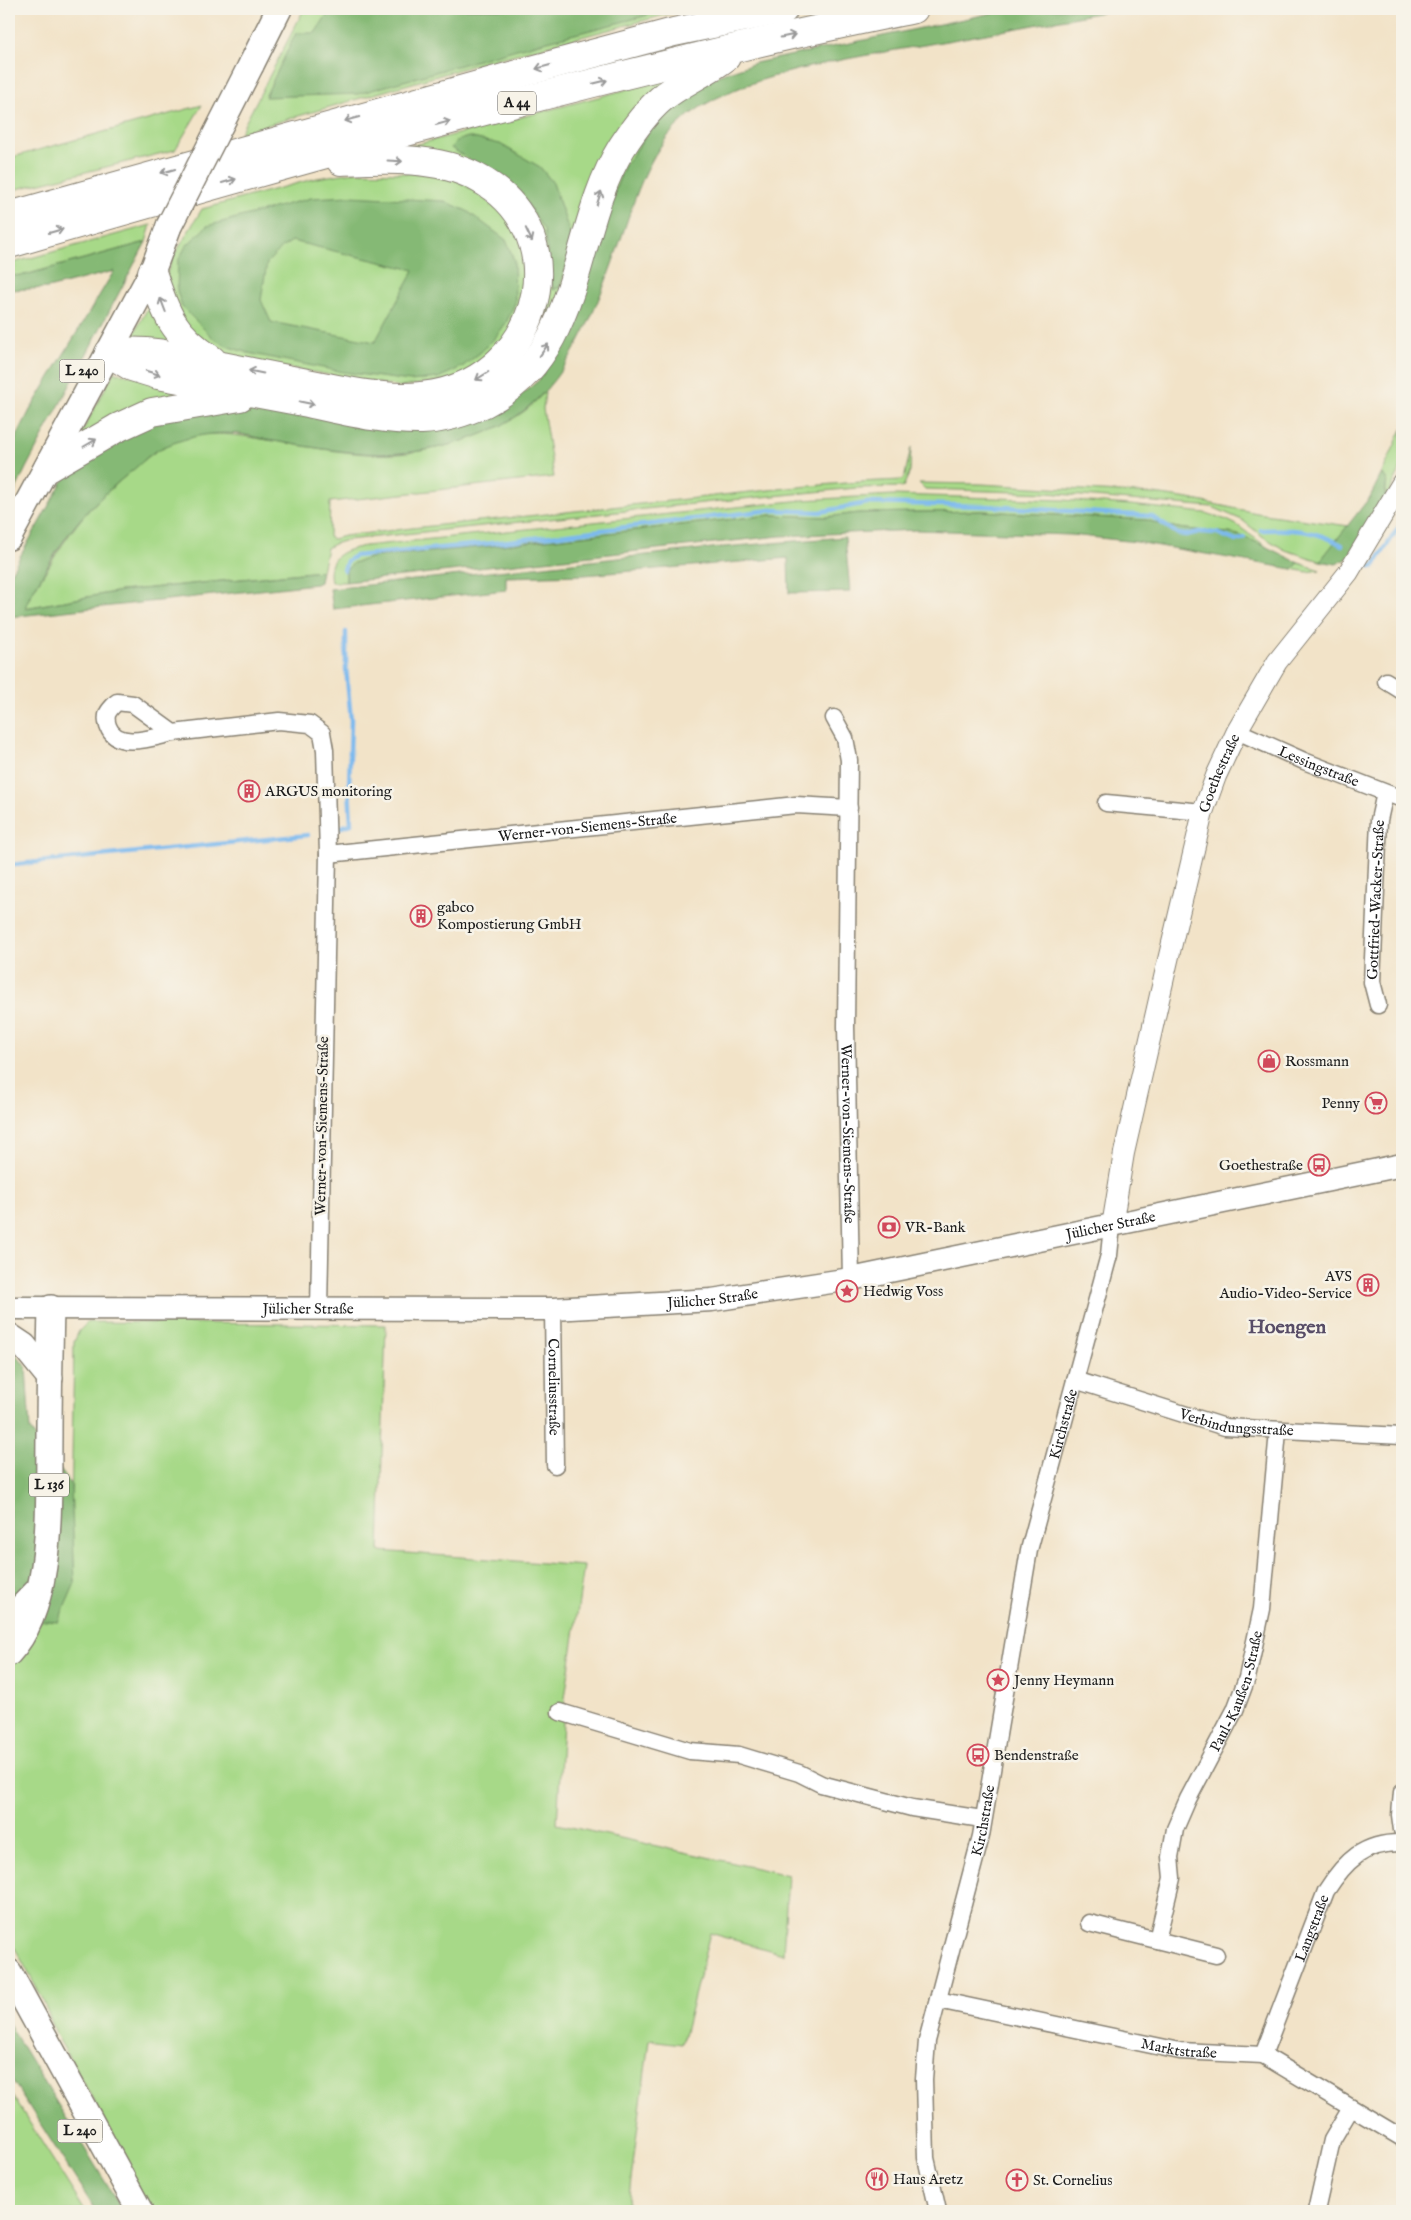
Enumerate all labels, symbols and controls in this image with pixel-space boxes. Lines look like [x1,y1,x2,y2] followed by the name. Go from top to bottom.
[780,31,796,40] one-way arrow
[535,63,551,72] one-way arrow
[591,76,607,86] one-way arrow
[498,92,536,115] road number: A 44
[345,115,361,125] one-way arrow
[434,117,450,127] one-way arrow
[387,156,403,166] one-way arrow
[160,167,176,176] one-way arrow
[220,175,236,185] one-way arrow
[594,190,604,206] one-way arrow
[47,225,63,235] one-way arrow
[524,227,534,242] one-way arrow
[158,298,167,314] one-way arrow
[538,343,549,357] one-way arrow
[59,360,104,382] road number: L 240
[249,367,265,377] one-way arrow
[145,369,161,379] one-way arrow
[475,371,489,381] one-way arrow
[298,399,314,408] one-way arrow
[82,438,96,448] one-way arrow
[1194,730,1244,815] street label: Goethestraße
[1275,741,1362,791] street label: Lessingstraße
[237,779,261,803] building icon: ARGUS monitoring
[264,782,393,801] place label: ARGUS monitoring
[497,808,678,846] street label: Werner-von-Siemens-Straße
[1363,819,1389,980] street label: Gottfried-Wacker-Straße
[437,898,582,934] place label: gabco Kompostierung GmbH
[409,904,433,928] building icon: gabco Kompostierung GmbH
[311,1036,333,1216] street label: Werner-von-Siemens-Straße
[837,1044,859,1224] street label: Werner-von-Siemens-Straße
[1257,1049,1281,1073] shop icon: Rossmann
[1285,1052,1349,1071] place label: Rossmann
[1364,1091,1388,1115] supermarket icon: Penny
[1321,1094,1361,1113] place label: Penny
[1307,1153,1331,1177] bus stop icon: Goethestraße
[1219,1156,1303,1175] place label: Goethestraße
[1062,1207,1157,1244] street label: Jülicher Straße
[877,1215,901,1239] bank icon: VR-Bank
[904,1218,967,1237] place label: VR-Bank
[1218,1267,1352,1303] place label: AVS Audio-Video-Service
[1356,1273,1380,1297] building icon: AVS Audio-Video-Service
[835,1279,859,1303] place icon: Hedwig Voss
[863,1282,943,1301] place label: Hedwig Voss
[665,1284,759,1312] street label: Jülicher Straße
[260,1299,354,1318] street label: Jülicher Straße
[1248,1315,1326,1340] district label: Hoengen
[544,1338,564,1436] street label: Corneliusstraße
[1045,1387,1082,1461] street label: Kirchstraße
[1176,1404,1294,1440] street label: Verbindungsstraße
[29,1474,69,1496] road number: L 136
[1205,1629,1267,1755] street label: Paul-Kaußen-Straße
[986,1668,1010,1692] place icon: Jenny Heymann
[1012,1671,1114,1690] place label: Jenny Heymann
[966,1743,990,1767] bus stop icon: Bendenstraße
[994,1746,1079,1765] place label: Bendenstraße
[967,1784,999,1858] street label: Kirchstraße
[1290,1892,1333,1964] street label: Langstraße
[1139,2034,1217,2062] street label: Marktstraße
[58,2120,102,2142] road number: L 240
[865,2167,889,2191] restaurant icon: Haus Aretz
[1005,2168,1029,2192] church icon: St. Cornelius
[893,2170,963,2189] place label: Haus Aretz
[1033,2171,1113,2190] place label: St. Cornelius

